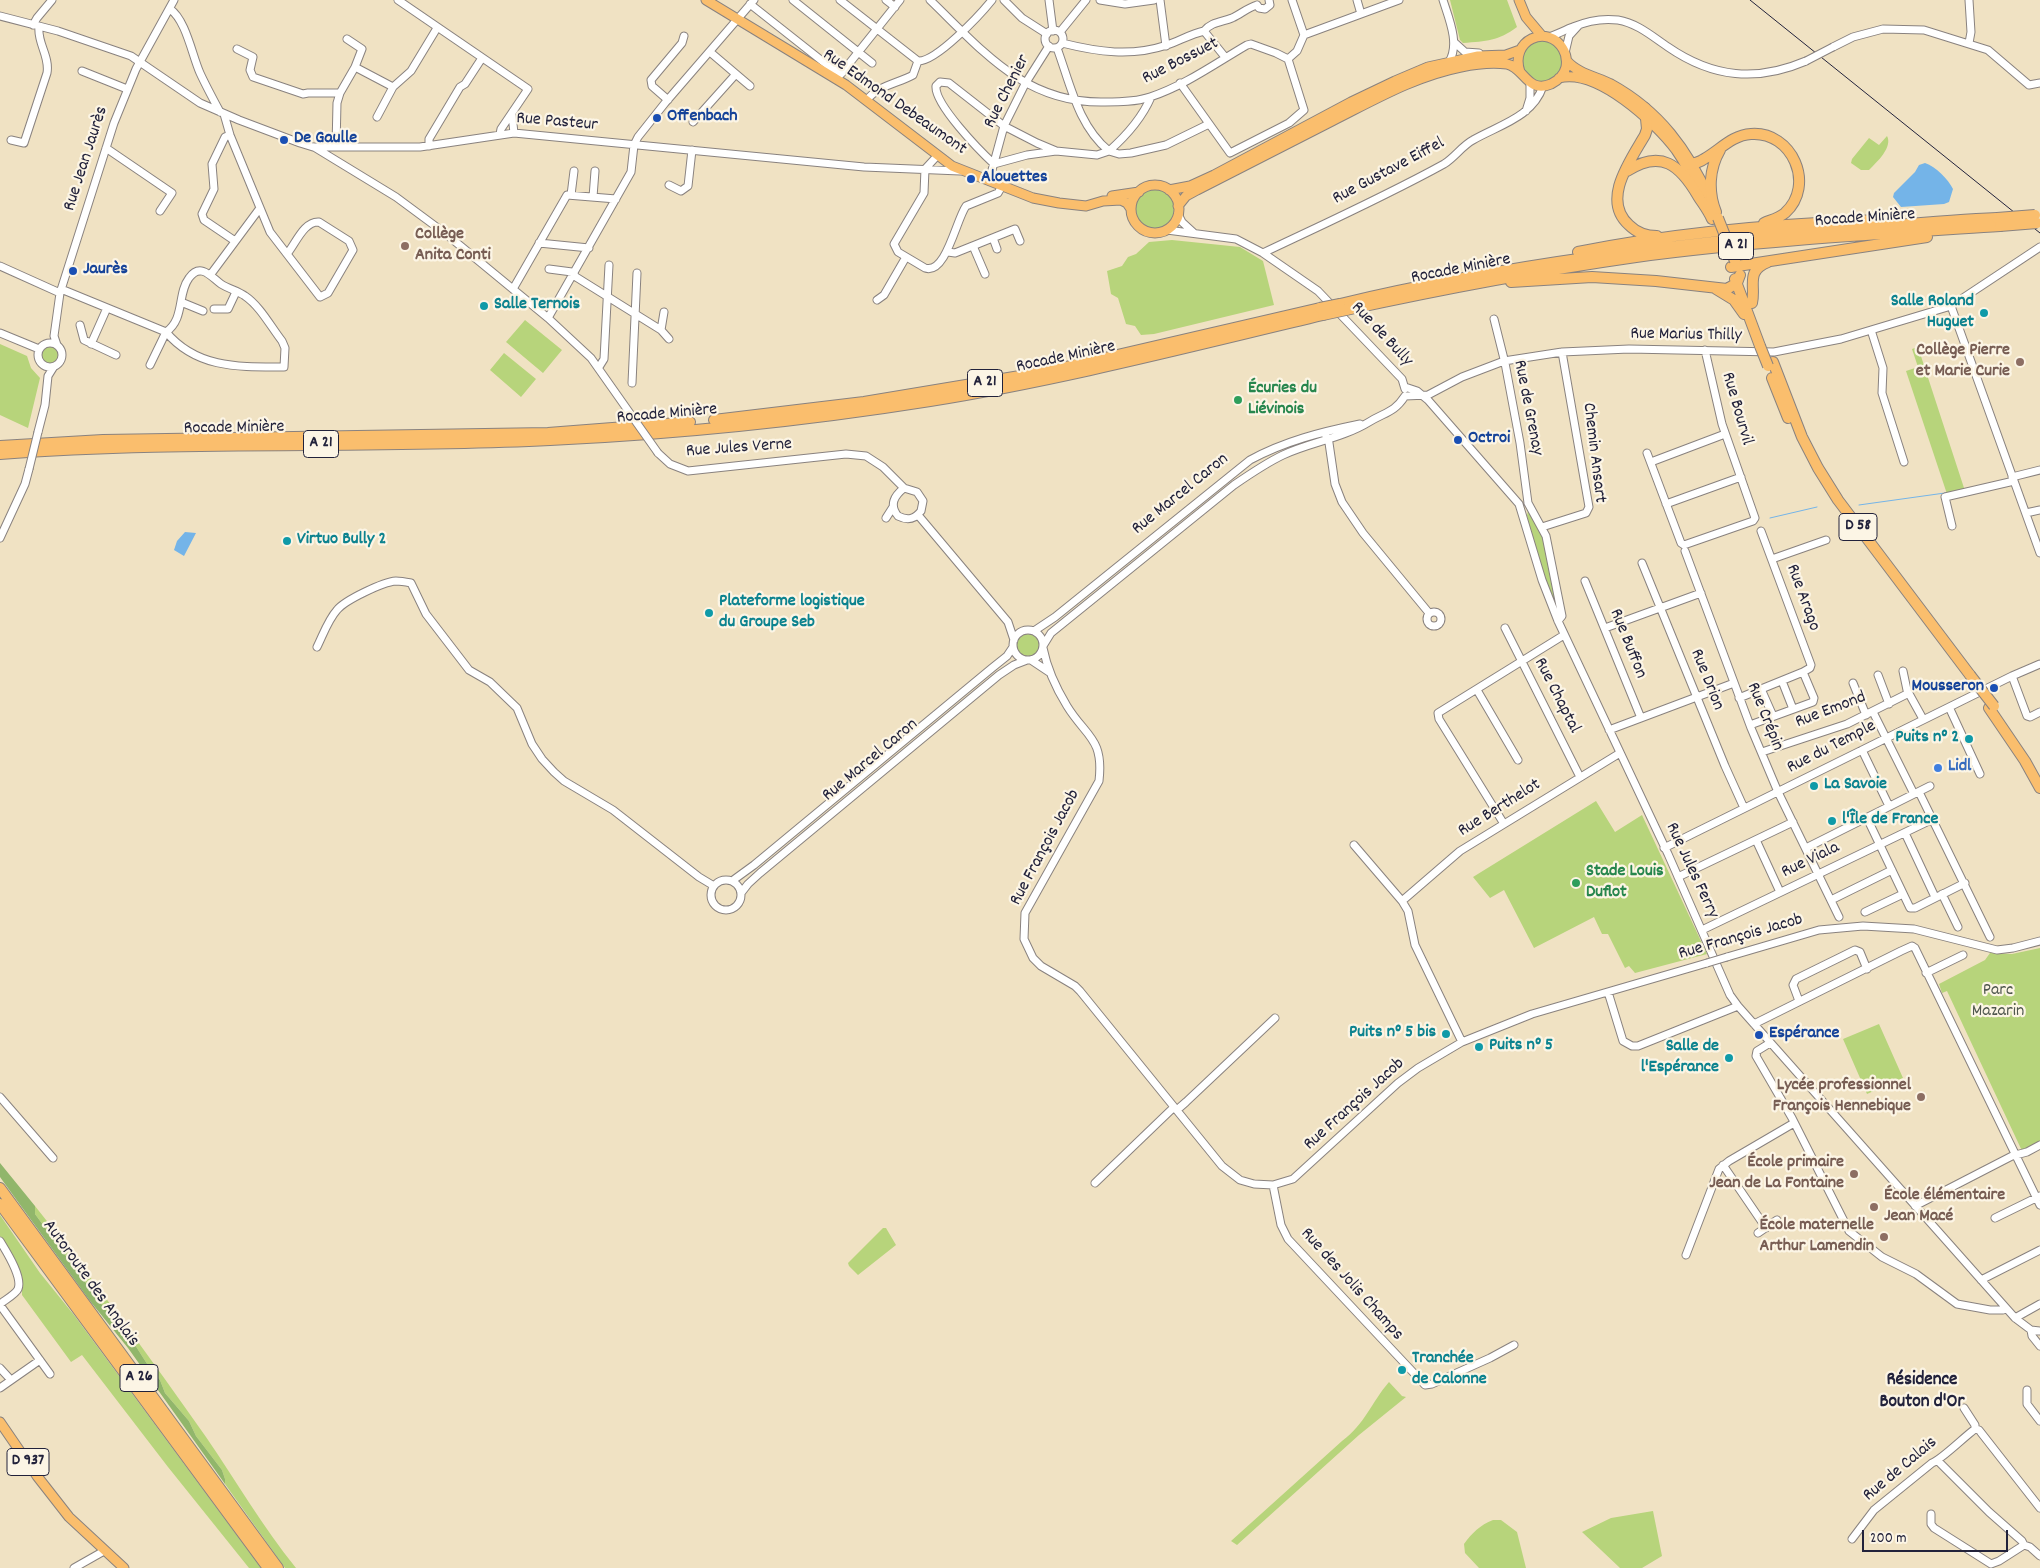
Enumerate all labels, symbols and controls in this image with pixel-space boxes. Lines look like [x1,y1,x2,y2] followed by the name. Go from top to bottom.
[1139,34,1223,90] street label: Rue Bossuet
[818,45,970,161] street label: Rue Edmond Debeaumont
[980,52,1036,132] street label: Rue Chenier
[60,104,114,214] street label: Rue Jean Jaurès
[667,107,737,129] place label: Offenbach
[515,109,599,137] street label: Rue Pasteur
[651,112,663,124] marker: Offenbach
[294,129,357,151] place label: De Gaulle
[1329,133,1449,211] street label: Rue Gustave Eiffel
[278,134,290,146] marker: De Gaulle
[981,168,1048,190] place label: Alouettes
[965,173,977,185] marker: Alouettes
[1814,205,1916,233] street label: Rocade Minière
[415,225,491,268] place label: Collège Anita Conti
[1718,232,1754,260] road number: A 21
[399,240,411,252] marker: Collège Anita Conti
[1409,250,1513,290] street label: Rocade Minière
[83,260,128,282] place label: Jaurès
[67,265,79,277] marker: Jaurès
[1891,292,1974,334] place label: Salle Roland Huguet
[494,295,580,317] place label: Salle Ternois
[1345,298,1417,372] street label: Rue de Bully
[478,300,490,312] marker: Salle Ternois
[1978,307,1990,319] marker: Salle Roland Huguet
[1630,324,1742,348] street label: Rue Marius Thilly
[1014,337,1118,379] street label: Rocade Minière
[1916,341,2010,384] place label: Collège Pierre et Marie Curie
[2014,356,2026,368] marker: Collège Pierre et Marie Curie
[1507,358,1547,458] street label: Rue de Grenay
[968,369,1002,396] road number: A 21
[1715,370,1757,448] street label: Rue Bourvil
[1248,379,1317,422] place label: Écuries du Liévinois
[1232,394,1244,406] marker: Écuries du Liévinois
[616,400,718,430] street label: Rocade Minière
[1576,402,1610,504] street label: Chemin Ansart
[183,417,285,441] street label: Rocade Minière
[1468,429,1510,451] place label: Octroi
[304,430,338,458] road number: A 21
[1452,434,1464,446] marker: Octroi
[685,435,793,463] street label: Rue Jules Verne
[1128,449,1234,541] street label: Rue Marcel Caron
[1839,514,1877,540] road number: D 58
[297,530,386,552] place label: Virtuo Bully 2
[281,535,293,547] marker: Virtuo Bully 2
[1780,562,1824,634] street label: Rue Arago
[719,592,865,634] place label: Plateforme logistique du Groupe Seb
[1603,606,1651,682] street label: Rue Buffon
[703,607,715,619] marker: Plateforme logistique du Groupe Seb
[1684,646,1728,714] street label: Rue Drion
[1528,655,1584,737] street label: Rue Chaptal
[1912,677,1984,699] place label: Mousseron
[1741,680,1787,754] street label: Rue Crépin
[1988,682,2000,694] marker: Mousseron
[1793,688,1869,734] street label: Rue Emond
[819,715,923,807] street label: Rue Marcel Caron
[1784,716,1880,780] street label: Rue du Temple
[1895,728,1959,750] place label: Puits n° 2
[1963,733,1975,745] marker: Puits n° 2
[1948,757,1971,779] place label: Lidl
[1932,762,1944,774] marker: Lidl
[1455,775,1545,843] street label: Rue Berthelot
[1824,775,1887,797] place label: La Savoie
[1808,780,1820,792] marker: La Savoie
[1006,786,1086,910] street label: Rue François Jacob
[1842,810,1938,832] place label: l'Île de France
[1826,815,1838,827] marker: l'Île de France
[1659,820,1723,922] street label: Rue Jules Ferry
[1779,838,1843,884] street label: Rue Viala
[1586,862,1664,904] place label: Stade Louis Duflot
[1570,877,1582,889] marker: Stade Louis Duflot
[1676,910,1806,966] street label: Rue François Jacob
[1972,981,2024,1024] park label: Parc Mazarin
[1349,1023,1436,1045] place label: Puits n° 5 bis
[1769,1024,1839,1046] place label: Espérance
[1440,1028,1452,1040] marker: Puits n° 5 bis
[1753,1029,1765,1041] marker: Espérance
[1489,1036,1553,1058] place label: Puits n° 5
[1641,1037,1719,1080] place label: Salle de l'Espérance
[1473,1041,1485,1053] marker: Puits n° 5
[1723,1052,1735,1064] marker: Salle de l'Espérance
[1300,1054,1410,1156] street label: Rue François Jacob
[1773,1076,1911,1118] place label: Lycée professionnel François Hennebique
[1915,1091,1927,1103] marker: Lycée professionnel François Hennebique
[1709,1153,1844,1196] place label: École primaire Jean de La Fontaine
[1848,1168,1860,1180] marker: École primaire Jean de La Fontaine
[1884,1186,2005,1228] place label: École élémentaire Jean Macé
[1868,1201,1880,1213] marker: École élémentaire Jean Macé
[1759,1216,1874,1258] place label: École maternelle Arthur Lamendin
[37,1217,143,1351] street label: Autoroute des Anglais
[1295,1224,1407,1346] street label: Rue des Jolis Champs
[1878,1231,1890,1243] marker: École maternelle Arthur Lamendin
[1412,1349,1487,1392] place label: Tranchée de Calonne
[1396,1364,1408,1376] marker: Tranchée de Calonne
[120,1365,158,1392] road number: A 26
[1880,1370,1964,1414] district label: Résidence Bouton d'Or
[1860,1433,1942,1507] street label: Rue de Calais
[7,1448,49,1475] road number: D 937
[1865,1520,2011,1552] scale bar
[1870,1528,1907,1550] text: 200 m

